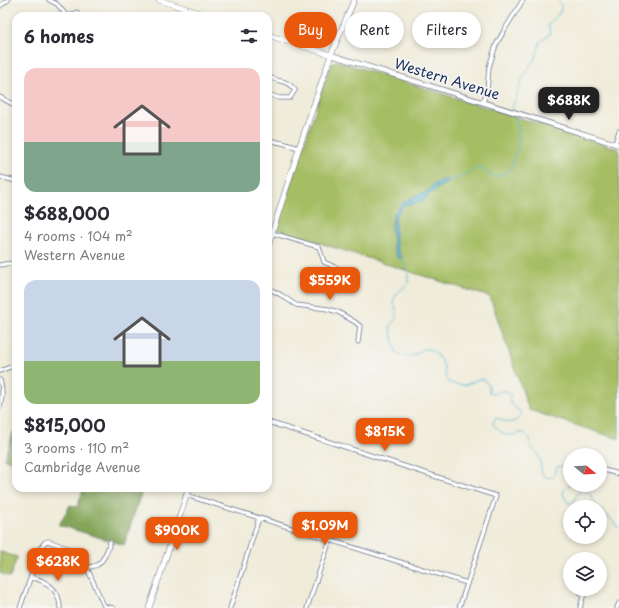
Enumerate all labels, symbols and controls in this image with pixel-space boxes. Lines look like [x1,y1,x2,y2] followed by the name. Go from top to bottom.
[284,12,337,48] chip: Buy
[345,12,404,48] chip: Rent
[412,12,481,48] chip: Filters
[24,23,94,49] text: 6 homes
[238,25,260,47] icon: filters
[392,53,503,105] street label: Western Avenue
[541,87,597,121] pin: $688K
[547,90,591,109] text: $688K
[106,94,178,166] icon: home
[24,200,110,226] text: $688,000
[24,226,133,245] text: 4 rooms · 104 m²
[24,245,125,264] text: Western Avenue
[302,267,358,301] pin: $559K
[309,270,351,289] text: $559K
[106,306,178,378] icon: home
[24,412,106,438] text: $815,000
[357,418,413,452] pin: $815K
[365,421,405,440] text: $815K
[24,438,129,457] text: 3 rooms · 110 m²
[563,448,607,492] north arrow
[563,448,607,596] map controls
[24,457,140,476] text: Cambridge Avenue
[563,500,607,544] button: locate
[292,512,358,546] pin: $1.09M
[302,515,348,534] text: $1.09M
[149,517,205,551] pin: $900K
[155,520,199,539] text: $900K
[30,548,86,582] pin: $628K
[36,551,80,570] text: $628K
[563,552,607,596] button: layers

